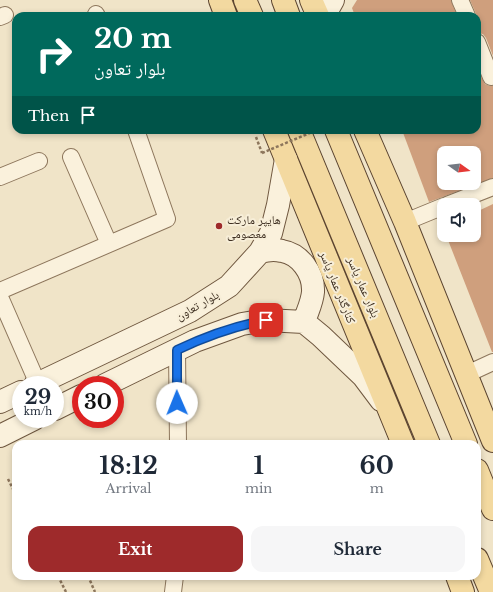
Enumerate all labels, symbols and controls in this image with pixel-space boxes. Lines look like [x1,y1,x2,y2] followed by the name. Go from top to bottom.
[94,21,172,56] text: 20 m
[28,28,80,80] icon: right
[94,58,165,80] text: بلوار تعاون
[77,104,99,126] icon: arrive
[28,106,69,125] text: Then
[437,146,481,190] north arrow
[437,146,481,242] map controls
[437,198,481,242] button: sound
[227,212,281,241] place label: هایپر مارکت معصومی
[214,221,224,231] marker: هایپر مارکت معصومی
[316,248,359,326] street label: کنارگذر عمار یاسر
[344,253,384,320] street label: بلوار عمار یاسر
[173,287,222,324] street label: بلوار تعاون
[249,303,283,337] pin
[255,309,277,331] icon: arrive
[72,376,124,428] speed limit sign: 30
[156,382,198,424] position arrow
[25,385,51,409] text: 29
[24,405,52,418] text: km/h
[99,451,158,480] text: 18:12
[253,451,264,480] text: 1
[360,451,394,480] text: 60
[105,480,152,497] text: Arrival
[245,480,272,497] text: min
[370,480,384,497] text: m
[28,526,243,572] button: Exit
[251,526,465,572] button: Share

